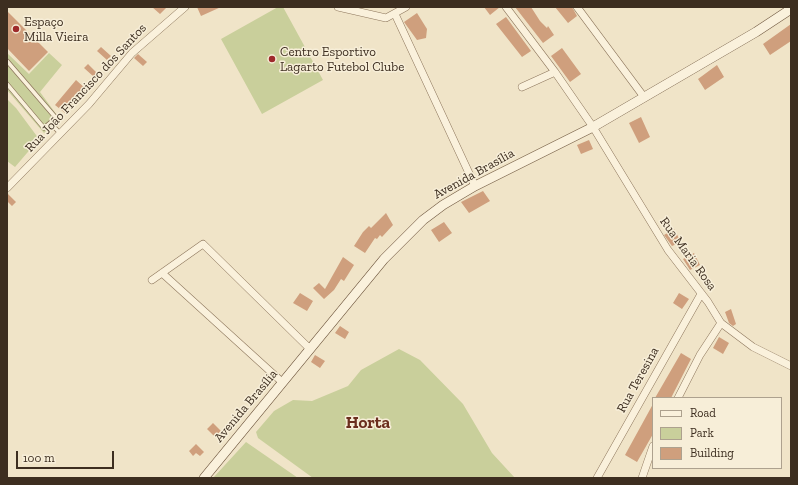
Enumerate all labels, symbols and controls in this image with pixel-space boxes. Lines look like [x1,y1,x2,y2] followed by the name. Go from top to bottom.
[24,14,89,45] place label: Espaço Milla Vieira
[22,20,150,156] street label: Rua João Francisco dos Santos
[11,24,21,34] marker: Espaço Milla Vieira
[280,44,404,75] place label: Centro Esportivo Lagarto Futebol Clube
[267,54,277,64] marker: Centro Esportivo Lagarto Futebol Clube
[431,145,517,203] street label: Avenida Brasília
[656,214,720,294] street label: Rua Maria Rosa
[614,345,662,415] street label: Rua Teresina
[211,366,281,446] street label: Avenida Brasília
[652,397,782,469] legend
[690,406,716,420] text: Road
[346,413,390,433] district label: Horta
[690,426,714,440] text: Park
[18,443,116,469] scale bar
[690,446,734,460] text: Building
[23,451,55,465] text: 100 m

